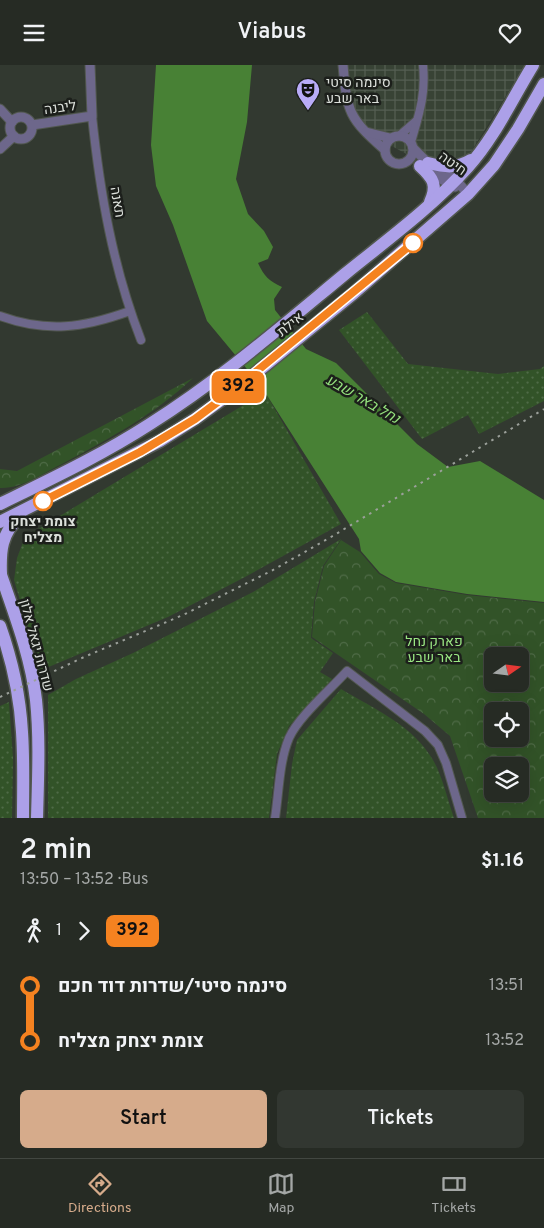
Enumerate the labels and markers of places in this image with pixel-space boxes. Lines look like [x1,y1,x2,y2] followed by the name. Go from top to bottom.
[326,75,391,108] place label: סינמה סיטי באר שבע
[295,77,321,111] theatre icon: סינמה סיטי באר שבע
[403,233,423,253] unlabelled marker
[33,491,53,511] marker: צומת יצחק מצליח
[10,514,76,547] place label: צומת יצחק מצליח

